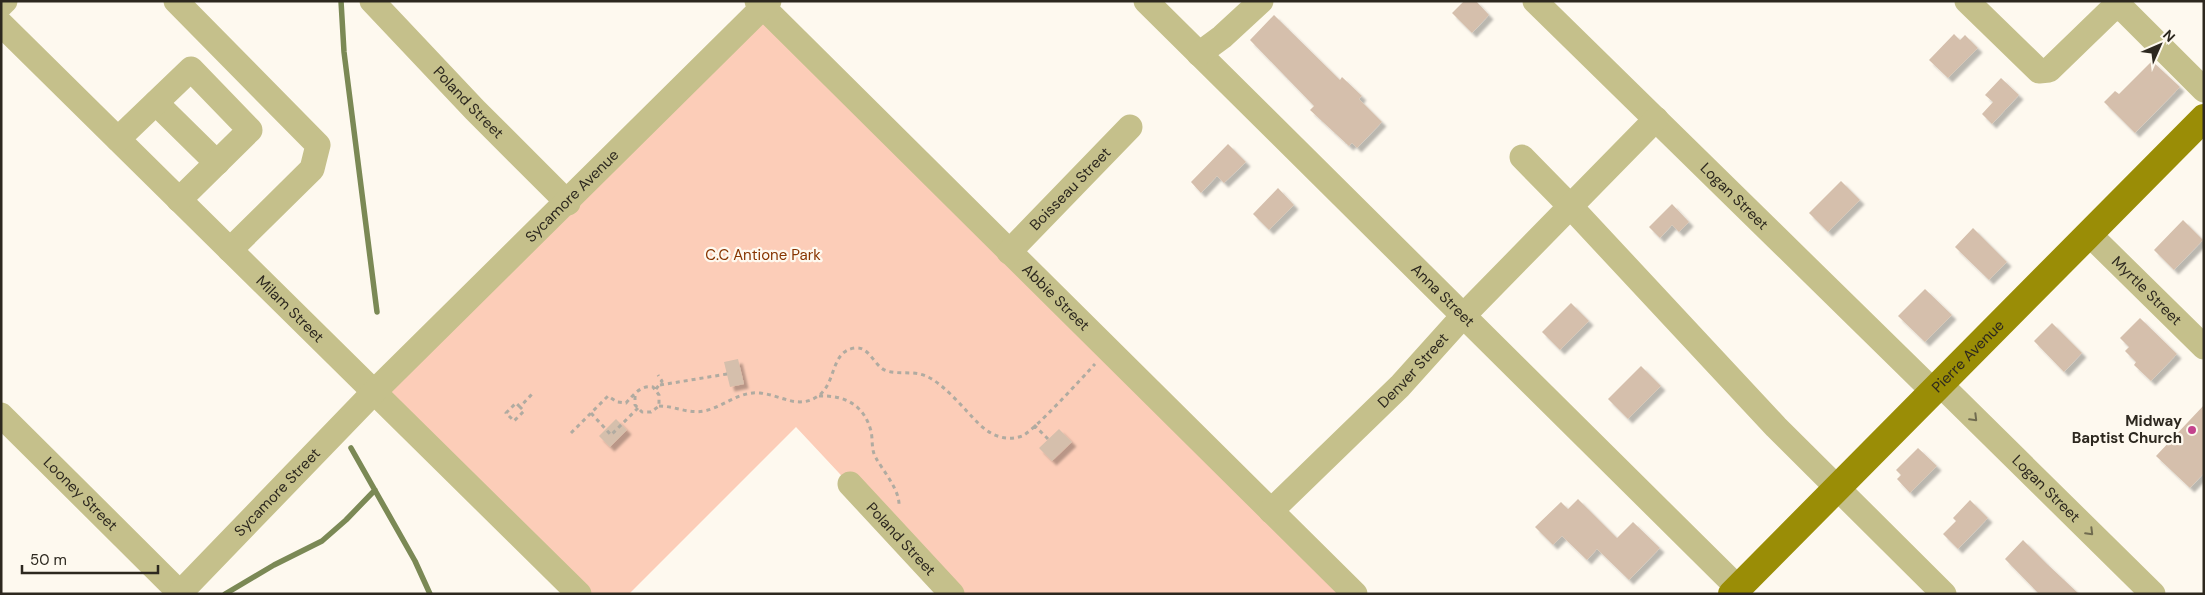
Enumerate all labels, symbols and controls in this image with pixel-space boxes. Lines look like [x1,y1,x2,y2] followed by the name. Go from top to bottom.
[2135,20,2185,70] north arrow
[2159,26,2179,46] text: N
[429,62,508,143] street label: Poland Street
[1025,143,1115,235] street label: Boisseau Street
[521,145,623,247] street label: Sycamore Avenue
[1696,158,1773,234] street label: Logan Street
[705,245,821,265] park label: C.C Antione Park
[2107,252,2186,330] street label: Myrtle Street
[1407,259,1479,331] street label: Anna Street
[1018,260,1094,335] street label: Abbie Street
[252,271,328,347] street label: Milam Street
[1927,315,2009,397] street label: Pierre Avenue
[1373,329,1453,412] street label: Denver Street
[2072,411,2182,448] place label: Midway Baptist Church
[1969,412,1978,421] one-way arrow
[2186,424,2198,436] marker: Midway Baptist Church
[230,444,325,541] street label: Sycamore Street
[2008,451,2085,527] street label: Logan Street
[39,453,122,535] street label: Looney Street
[862,498,940,580] street label: Poland Street
[2085,526,2094,535] one-way arrow
[22,542,159,574] scale bar
[30,550,67,570] text: 50 m

